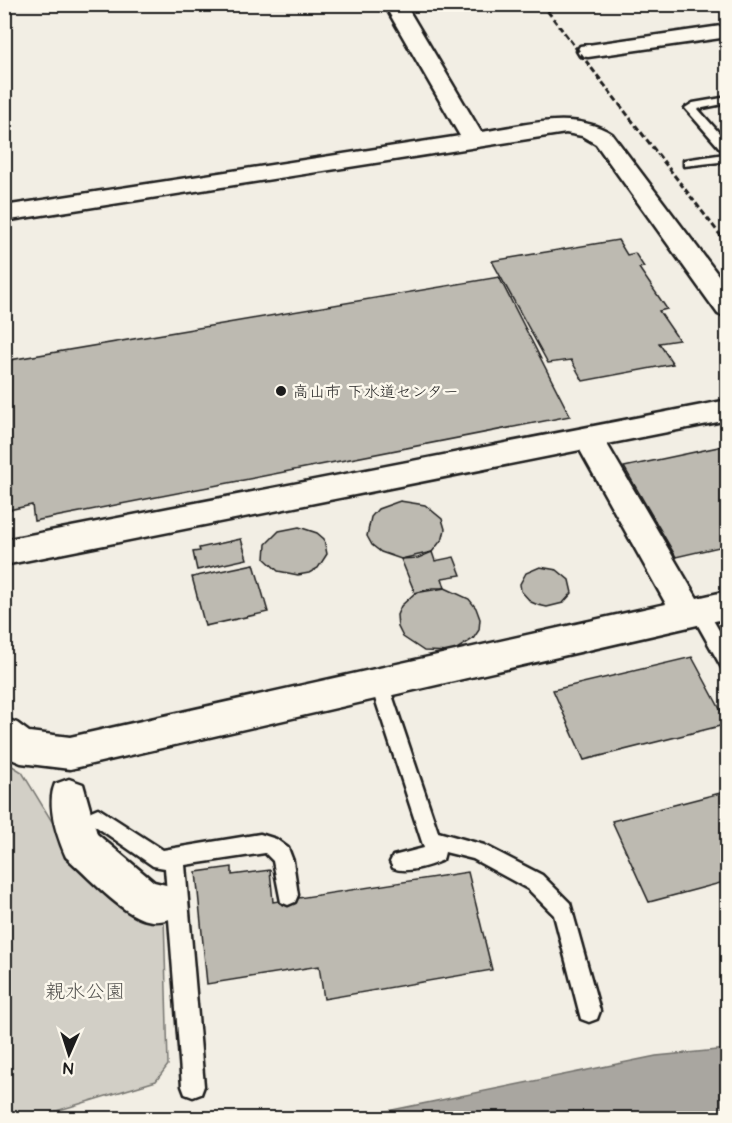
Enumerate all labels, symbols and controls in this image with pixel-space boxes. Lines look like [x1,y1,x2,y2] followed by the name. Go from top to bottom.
[293,381,459,403] place label: 高山市 下水道センター
[274,384,288,398] marker: 高山市 下水道センター
[45,978,125,1006] park label: 親水公園
[39,1024,99,1084] north arrow
[63,1057,74,1079] text: N

